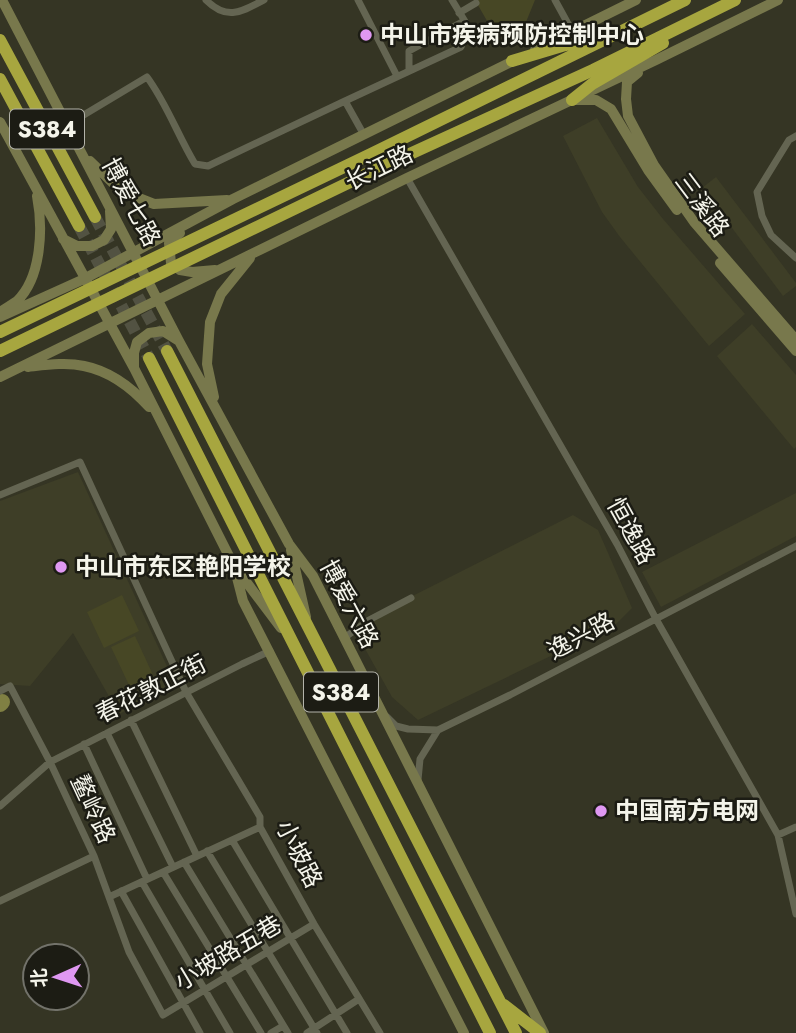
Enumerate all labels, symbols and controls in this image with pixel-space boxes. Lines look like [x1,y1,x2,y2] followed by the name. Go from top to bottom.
[380,17,644,52] place label: 中山市疾病预防控制中心
[358,27,374,43] marker: 中山市疾病预防控制中心
[10,110,84,148] road number: S384
[339,136,419,199] street label: 长江路
[93,151,169,252] street label: 博爱七路
[667,165,738,244] street label: 三溪路
[599,491,664,571] street label: 恒逸路
[75,549,291,584] place label: 中山市东区艳阳学校
[311,553,387,654] street label: 博爱六路
[53,559,69,575] marker: 中山市东区艳阳学校
[541,603,621,668] street label: 逸兴路
[89,646,212,731] street label: 春花敦正街
[304,672,378,712] road number: S384
[62,769,125,849] street label: 鳌岭路
[615,793,759,828] place label: 中国南方电网
[593,803,609,819] marker: 中国南方电网
[268,814,331,894] street label: 小坡路
[167,907,288,998] street label: 小坡路五巷
[21,942,91,1012] north arrow
[26,968,54,988] text: 北

